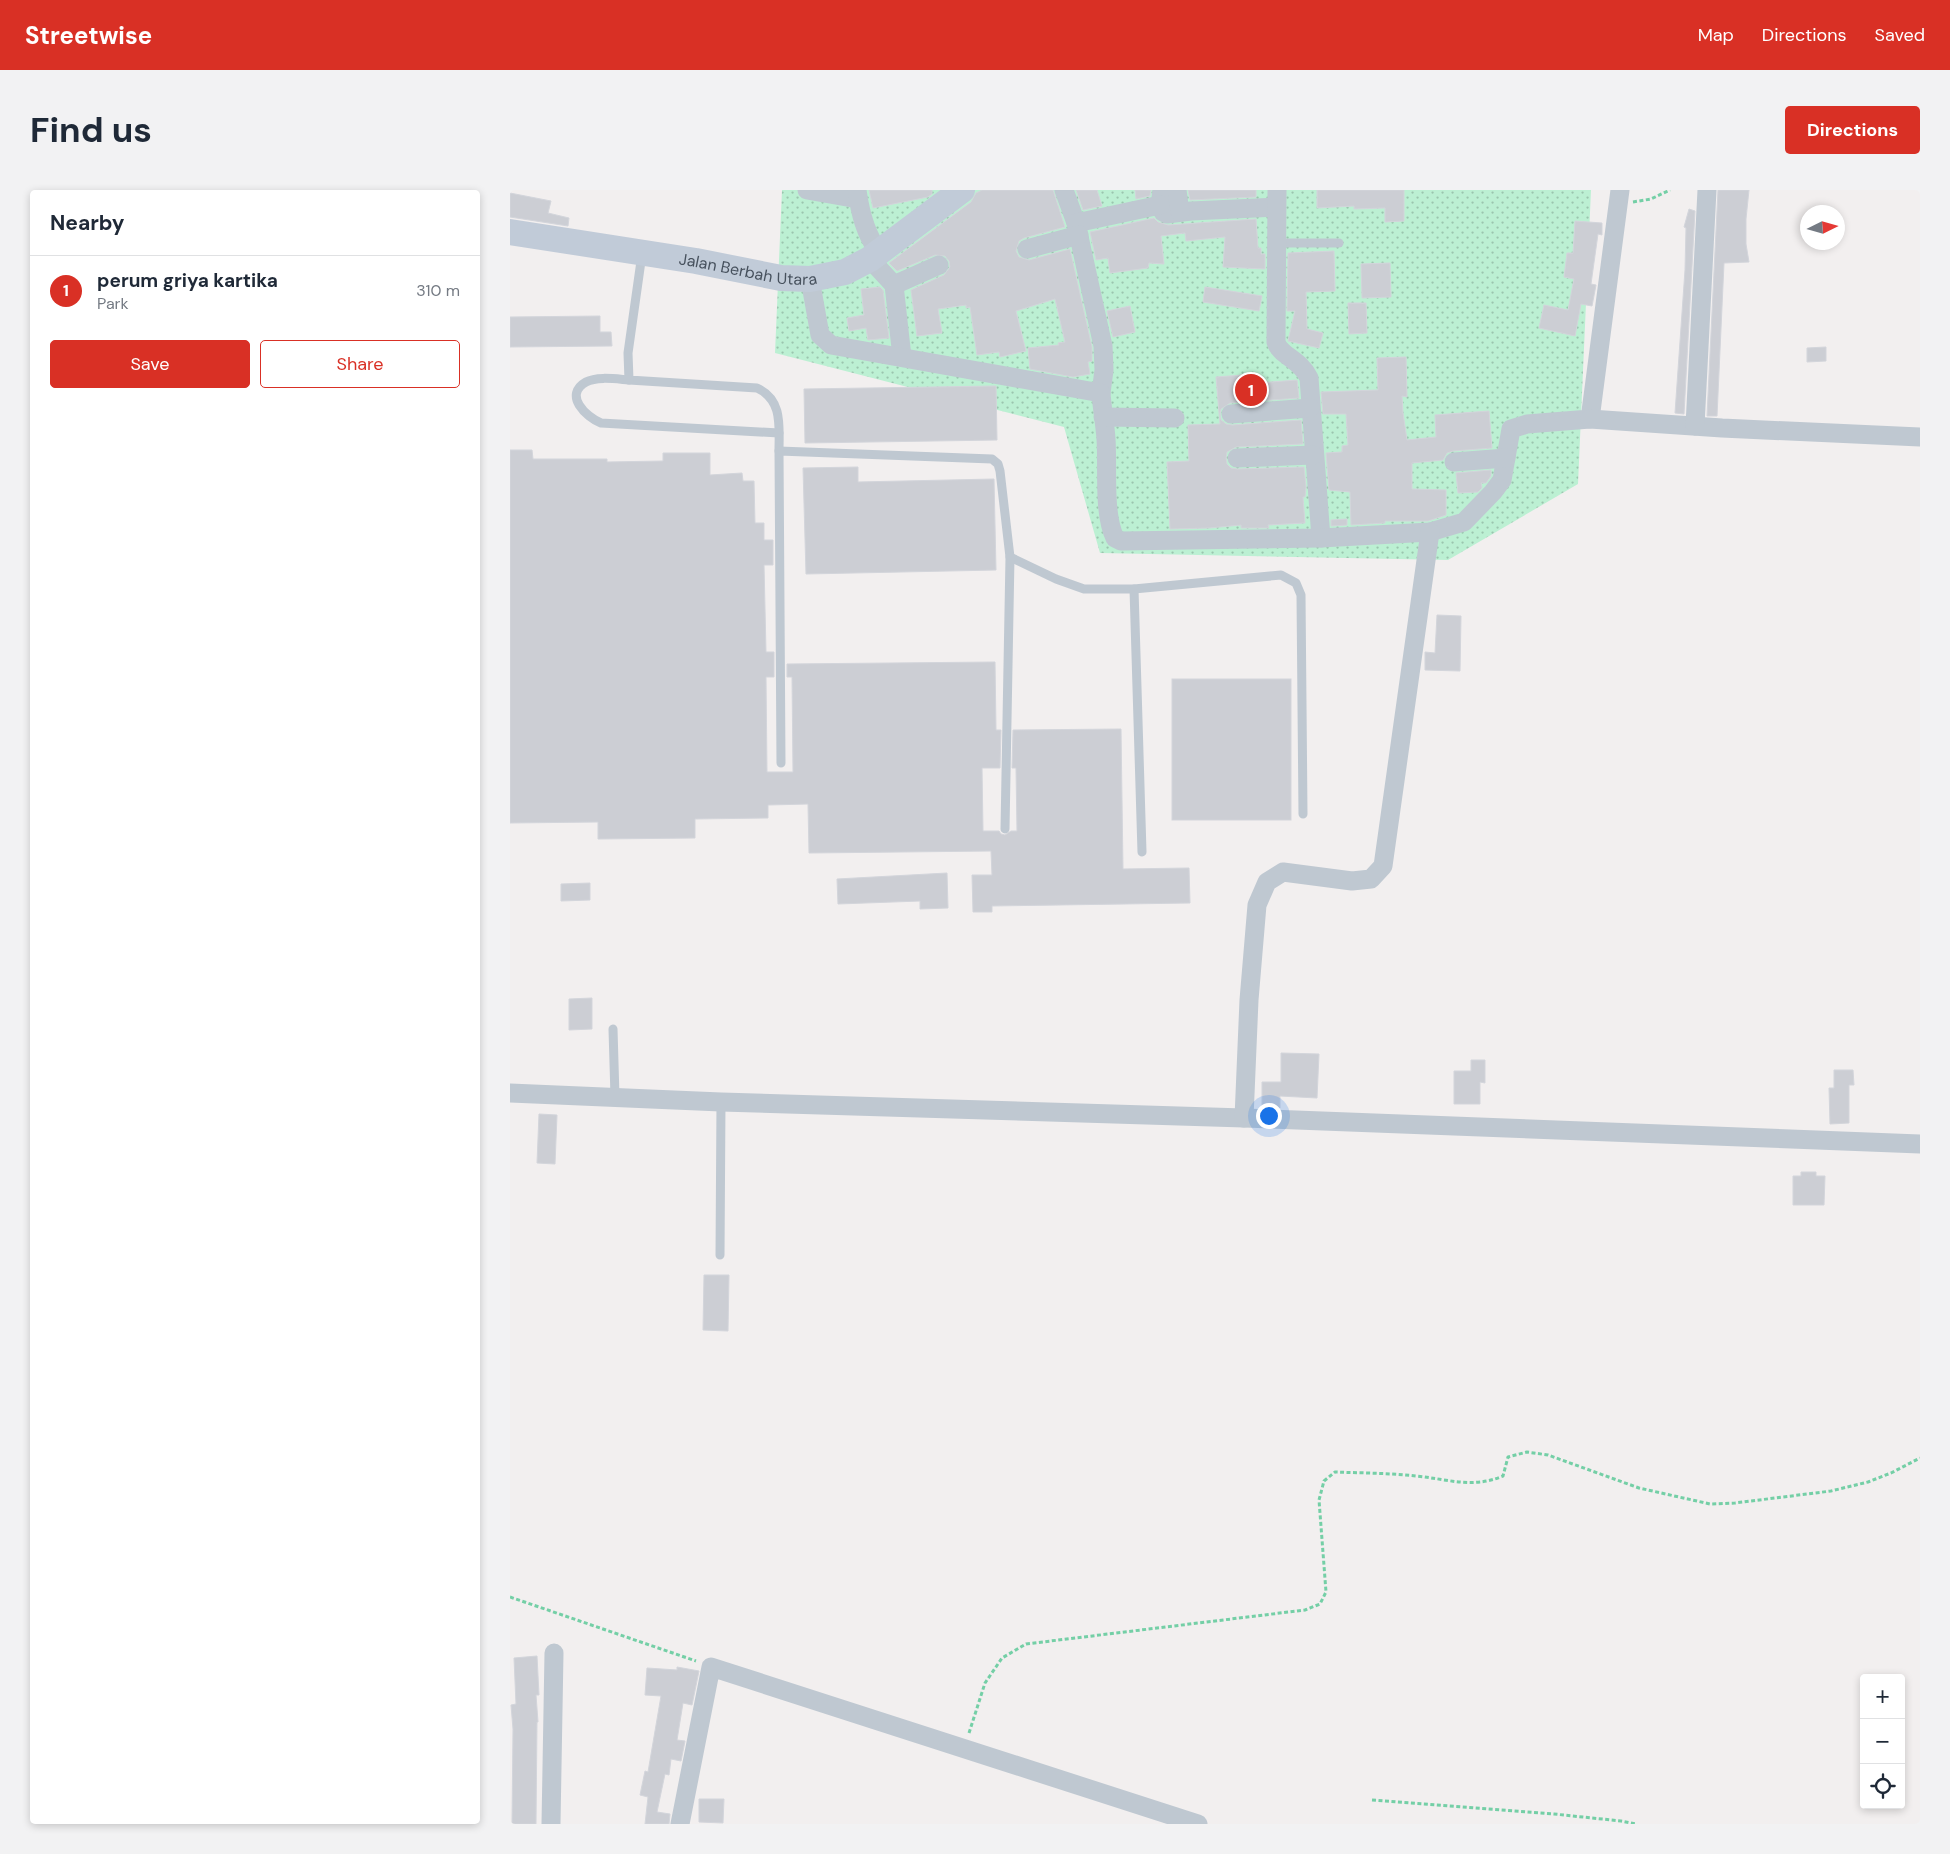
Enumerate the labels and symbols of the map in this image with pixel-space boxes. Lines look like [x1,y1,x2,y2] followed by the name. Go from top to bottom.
[1800,205,1845,250] north arrow
[678,248,819,290] street label: Jalan Berbah Utara
[1235,371,1267,409] pin: 1
[1256,1103,1282,1129] your location

